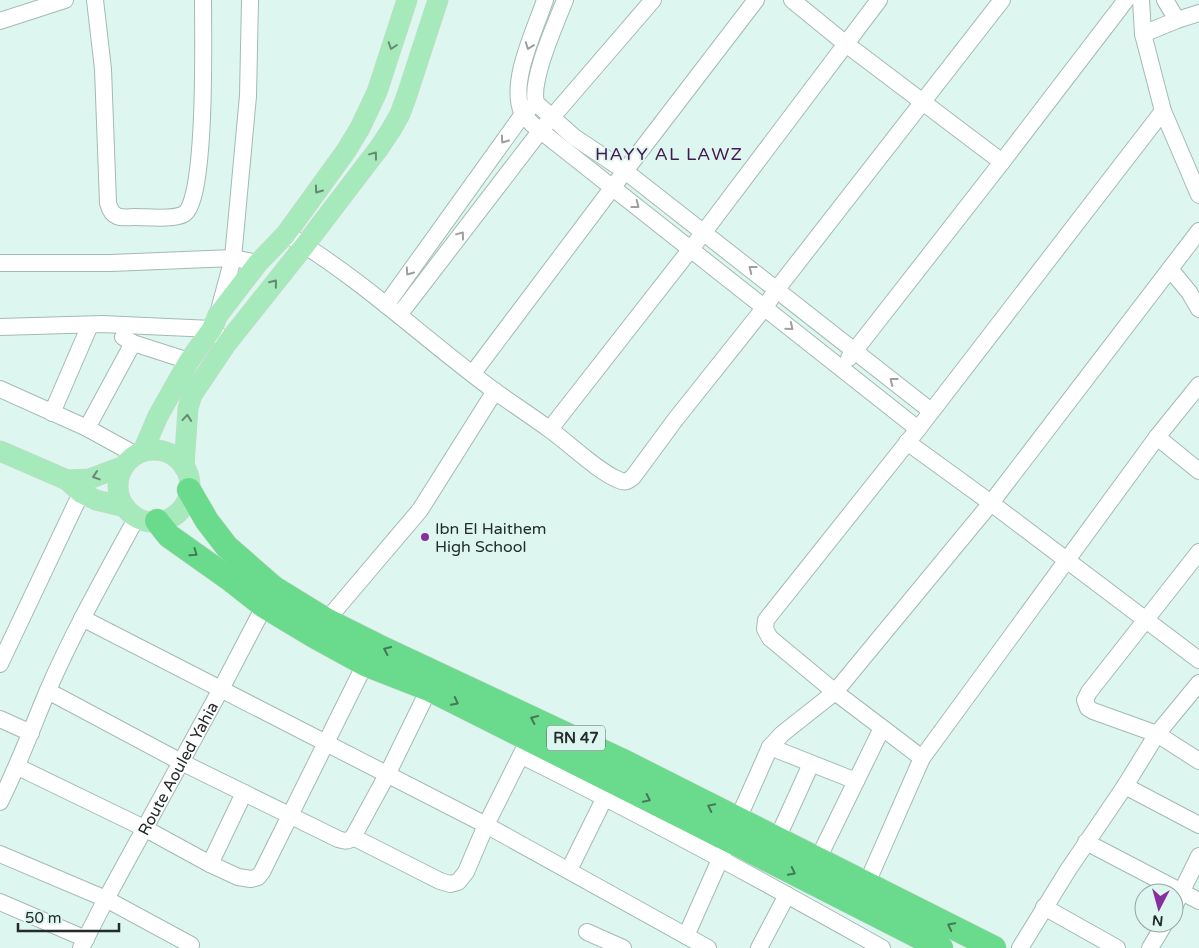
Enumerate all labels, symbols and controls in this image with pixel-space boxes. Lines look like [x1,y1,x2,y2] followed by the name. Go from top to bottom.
[525,41,535,50] one-way arrow
[387,42,397,50] one-way arrow
[501,134,510,144] one-way arrow
[595,143,743,165] district label: HAYY AL LAWZ
[368,151,377,161] one-way arrow
[315,184,324,194] one-way arrow
[630,199,639,207] one-way arrow
[455,231,464,241] one-way arrow
[406,266,415,275] one-way arrow
[748,266,757,275] one-way arrow
[269,280,278,289] one-way arrow
[785,322,794,331] one-way arrow
[890,378,899,386] one-way arrow
[181,414,192,422] one-way arrow
[92,471,101,481] one-way arrow
[435,519,546,557] place label: Ibn El Haithem High School
[419,531,431,543] marker: Ibn El Haithem High School
[188,547,197,556] one-way arrow
[383,646,392,657] one-way arrow
[450,696,459,706] one-way arrow
[134,698,223,839] street label: Route Aouled Yahia
[531,715,540,725] one-way arrow
[547,726,605,750] road number: RN 47
[642,793,651,803] one-way arrow
[708,803,717,813] one-way arrow
[787,866,796,876] one-way arrow
[1134,883,1184,933] north arrow
[18,900,119,932] scale bar
[25,909,62,927] text: 50 m
[1151,911,1164,929] text: N
[947,922,956,932] one-way arrow

